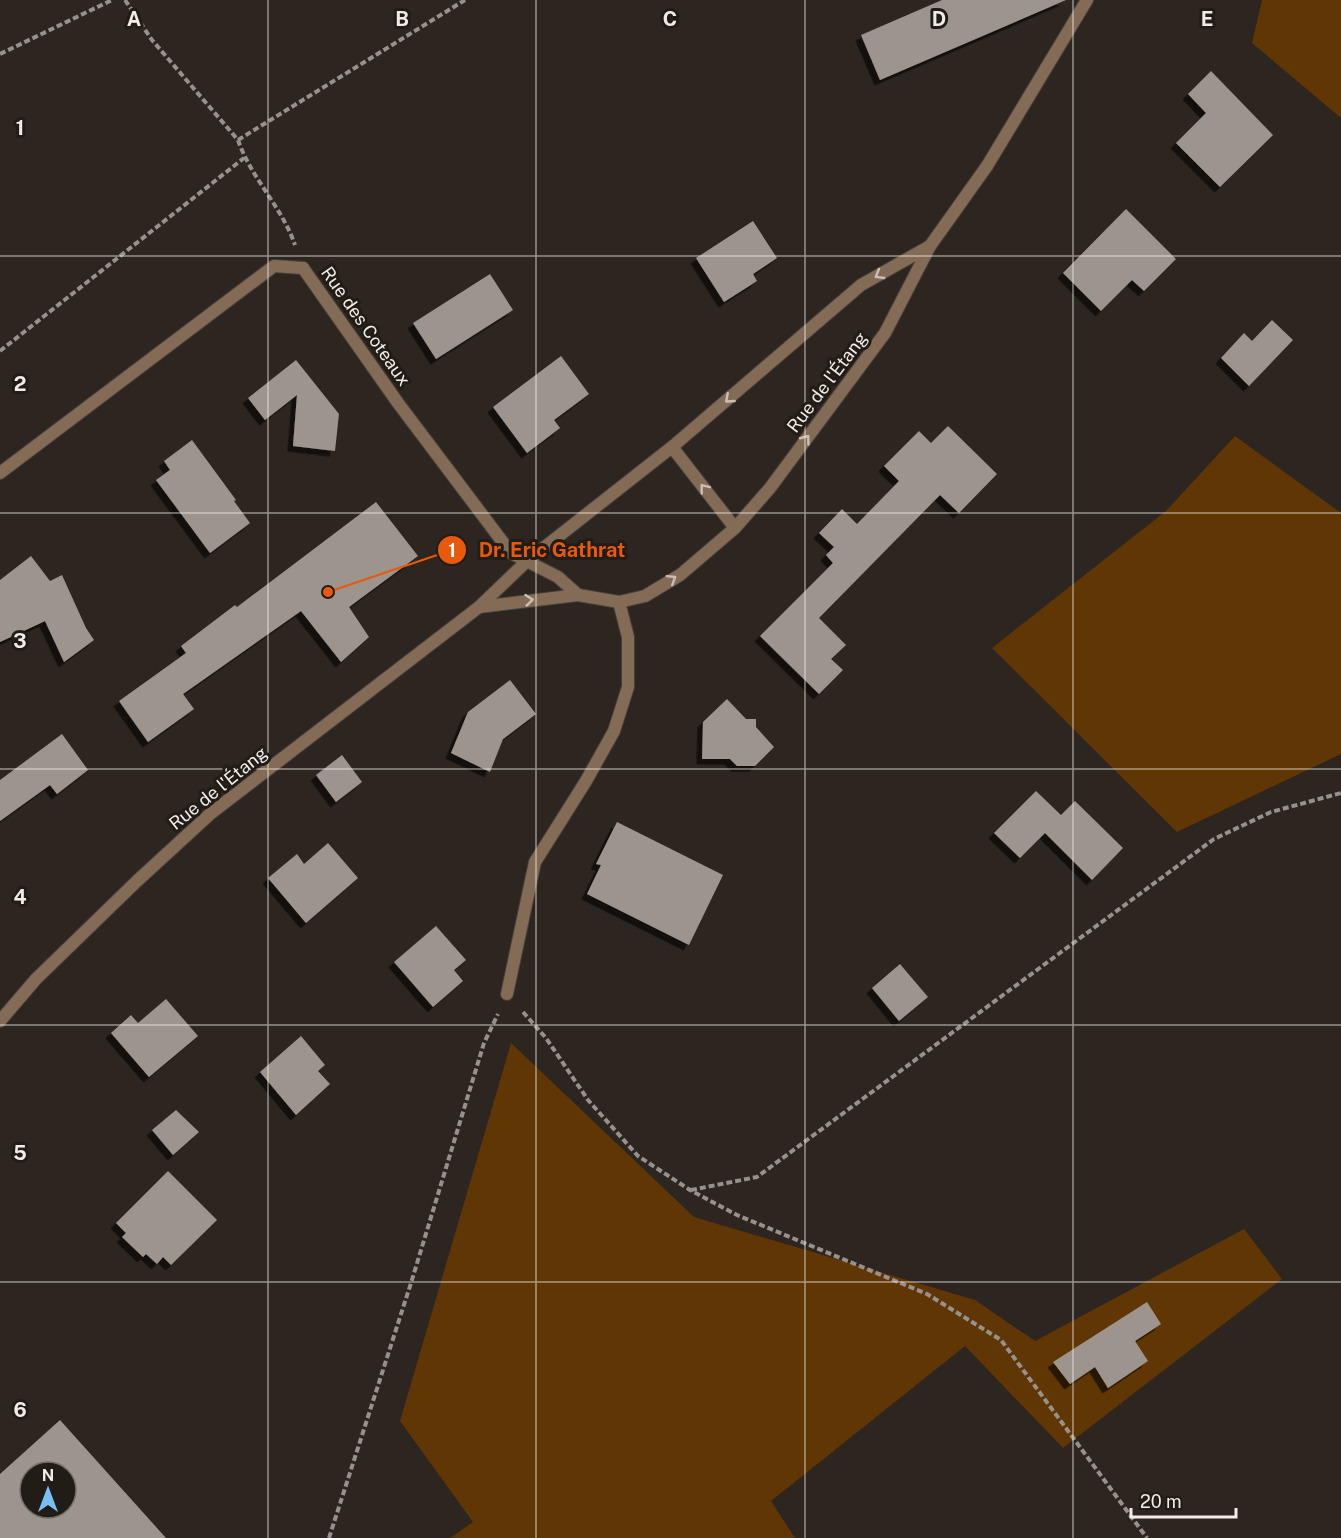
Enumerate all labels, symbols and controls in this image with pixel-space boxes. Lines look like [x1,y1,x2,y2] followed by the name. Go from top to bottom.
[127,7,141,31] text: A
[395,7,409,31] text: B
[663,7,677,31] text: C
[932,7,946,31] text: D
[1201,7,1213,31] text: E
[16,116,24,140] text: 1
[317,262,415,390] street label: Rue des Coteaux
[875,268,885,279] one-way arrow
[782,327,872,436] street label: Rue de l'Étang
[14,372,26,396] text: 2
[725,391,736,402] one-way arrow
[799,435,810,446] one-way arrow
[700,483,711,494] one-way arrow
[437,531,637,569] callout: Dr. Eric Gathrat
[479,538,625,562] text: Dr. Eric Gathrat
[448,540,456,561] text: 1
[666,575,676,587] one-way arrow
[524,594,533,607] one-way arrow
[13,629,27,653] text: 3
[164,741,271,834] street label: Rue de l'Étang
[13,885,27,909] text: 4
[13,1141,27,1165] text: 5
[13,1398,27,1422] text: 6
[18,1460,78,1520] north arrow
[42,1466,54,1485] text: N
[1131,1481,1236,1519] scale bar
[1140,1491,1182,1512] text: 20 m

